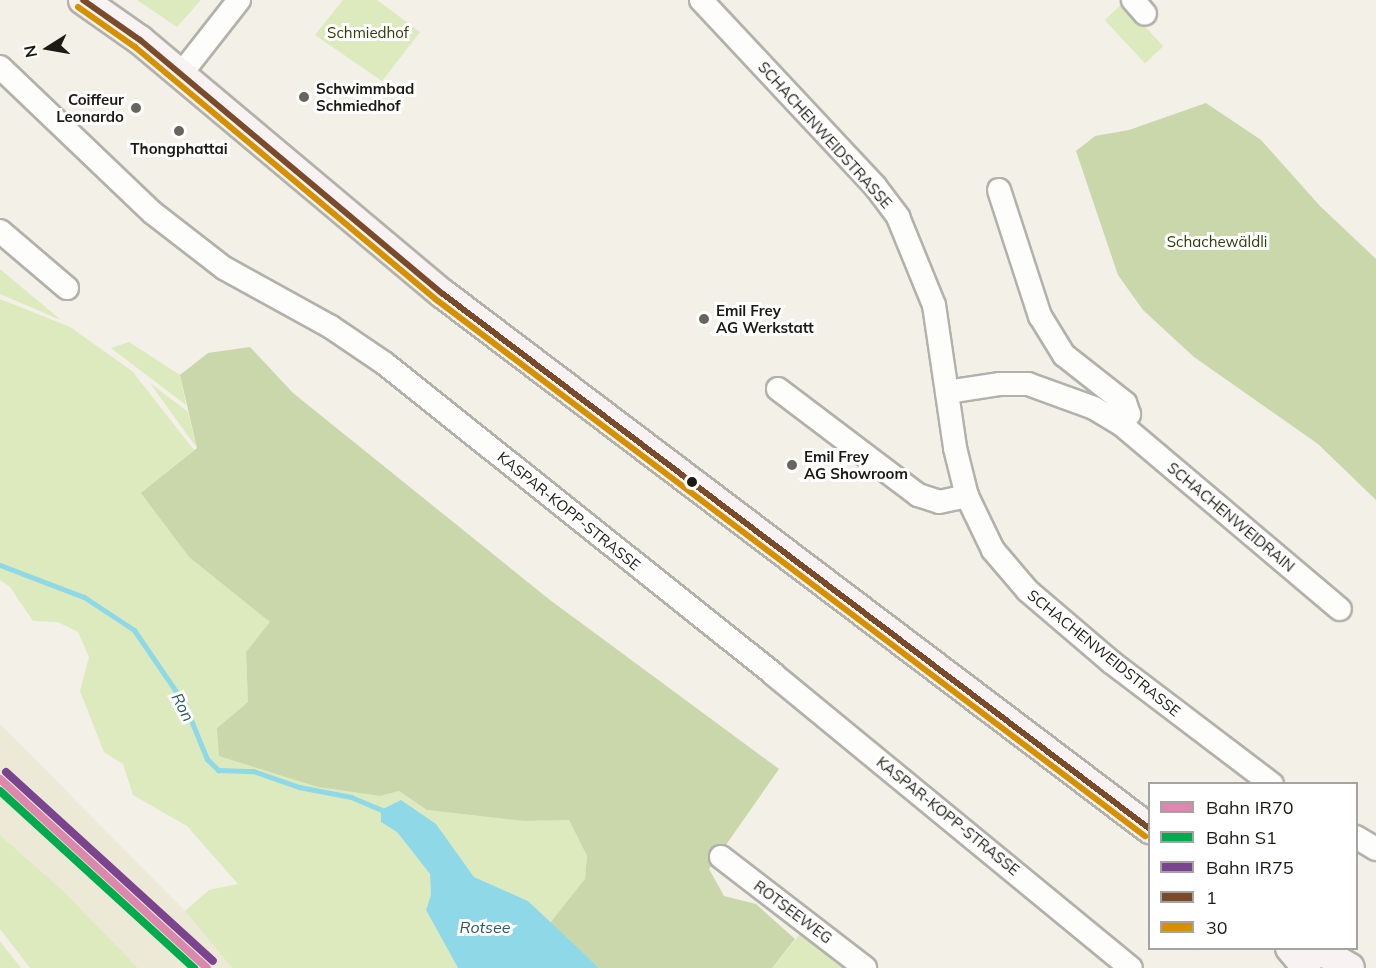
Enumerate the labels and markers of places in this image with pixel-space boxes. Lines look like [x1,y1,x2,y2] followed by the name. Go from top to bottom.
[316,79,414,114] place label: Schwimmbad Schmiedhof
[56,90,124,125] place label: Coiffeur Leonardo
[297,90,311,104] marker: Schwimmbad Schmiedhof
[129,101,143,115] marker: Coiffeur Leonardo
[172,124,186,138] marker: Thongphattai
[130,140,228,158] place label: Thongphattai
[716,301,814,336] place label: Emil Frey AG Werkstatt
[697,312,711,326] marker: Emil Frey AG Werkstatt
[804,447,908,482] place label: Emil Frey AG Showroom
[785,458,799,472] marker: Emil Frey AG Showroom
[686,476,698,488] unlabelled marker

